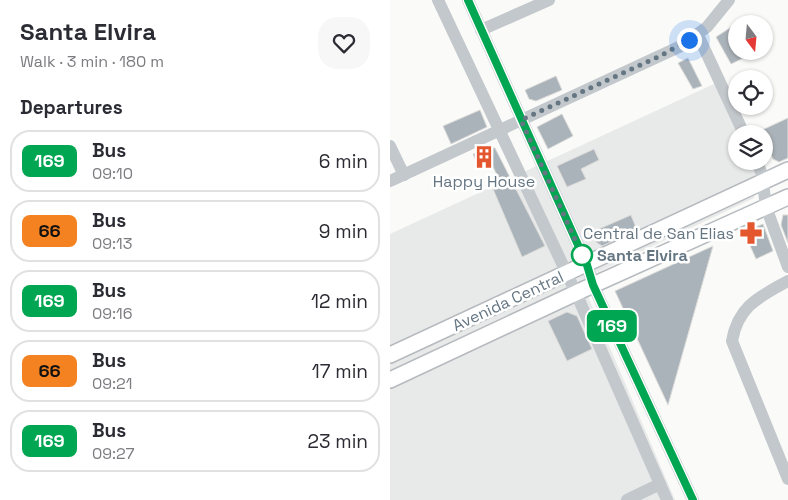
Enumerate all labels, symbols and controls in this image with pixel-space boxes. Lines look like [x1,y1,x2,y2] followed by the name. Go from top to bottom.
[728,15,772,60] north arrow
[728,15,773,170] map controls
[20,16,156,47] text: Santa Elvira
[318,17,370,69] button: heart
[677,28,702,53] your location
[20,51,164,72] text: Walk · 3 min · 180 m
[728,70,773,115] button: locate
[20,95,123,120] text: Departures
[728,125,773,170] button: layers
[92,138,126,163] text: Bus
[471,144,497,170] building icon: Happy House
[34,149,65,172] text: 169
[319,149,368,174] text: 6 min
[92,163,133,184] text: 09:10
[433,171,535,192] place label: Happy House
[92,208,126,233] text: Bus
[38,219,61,242] text: 66
[319,219,368,244] text: 9 min
[738,220,764,246] pharmacy icon: Central de San Elias
[583,223,734,244] place label: Central de San Elias
[92,233,132,254] text: 09:13
[571,244,593,266] marker: Santa Elvira
[597,245,688,266] place label: Santa Elvira
[449,266,567,336] street label: Avenida Central
[92,278,126,303] text: Bus
[34,289,65,312] text: 169
[311,289,368,314] text: 12 min
[92,303,133,324] text: 09:16
[583,310,641,342] line badge: 169
[597,314,627,337] text: 169
[92,348,126,373] text: Bus
[38,359,61,382] text: 66
[312,359,368,384] text: 17 min
[92,373,132,394] text: 09:21
[92,418,126,443] text: Bus
[34,429,65,452] text: 169
[308,429,368,454] text: 23 min
[92,443,135,464] text: 09:27

